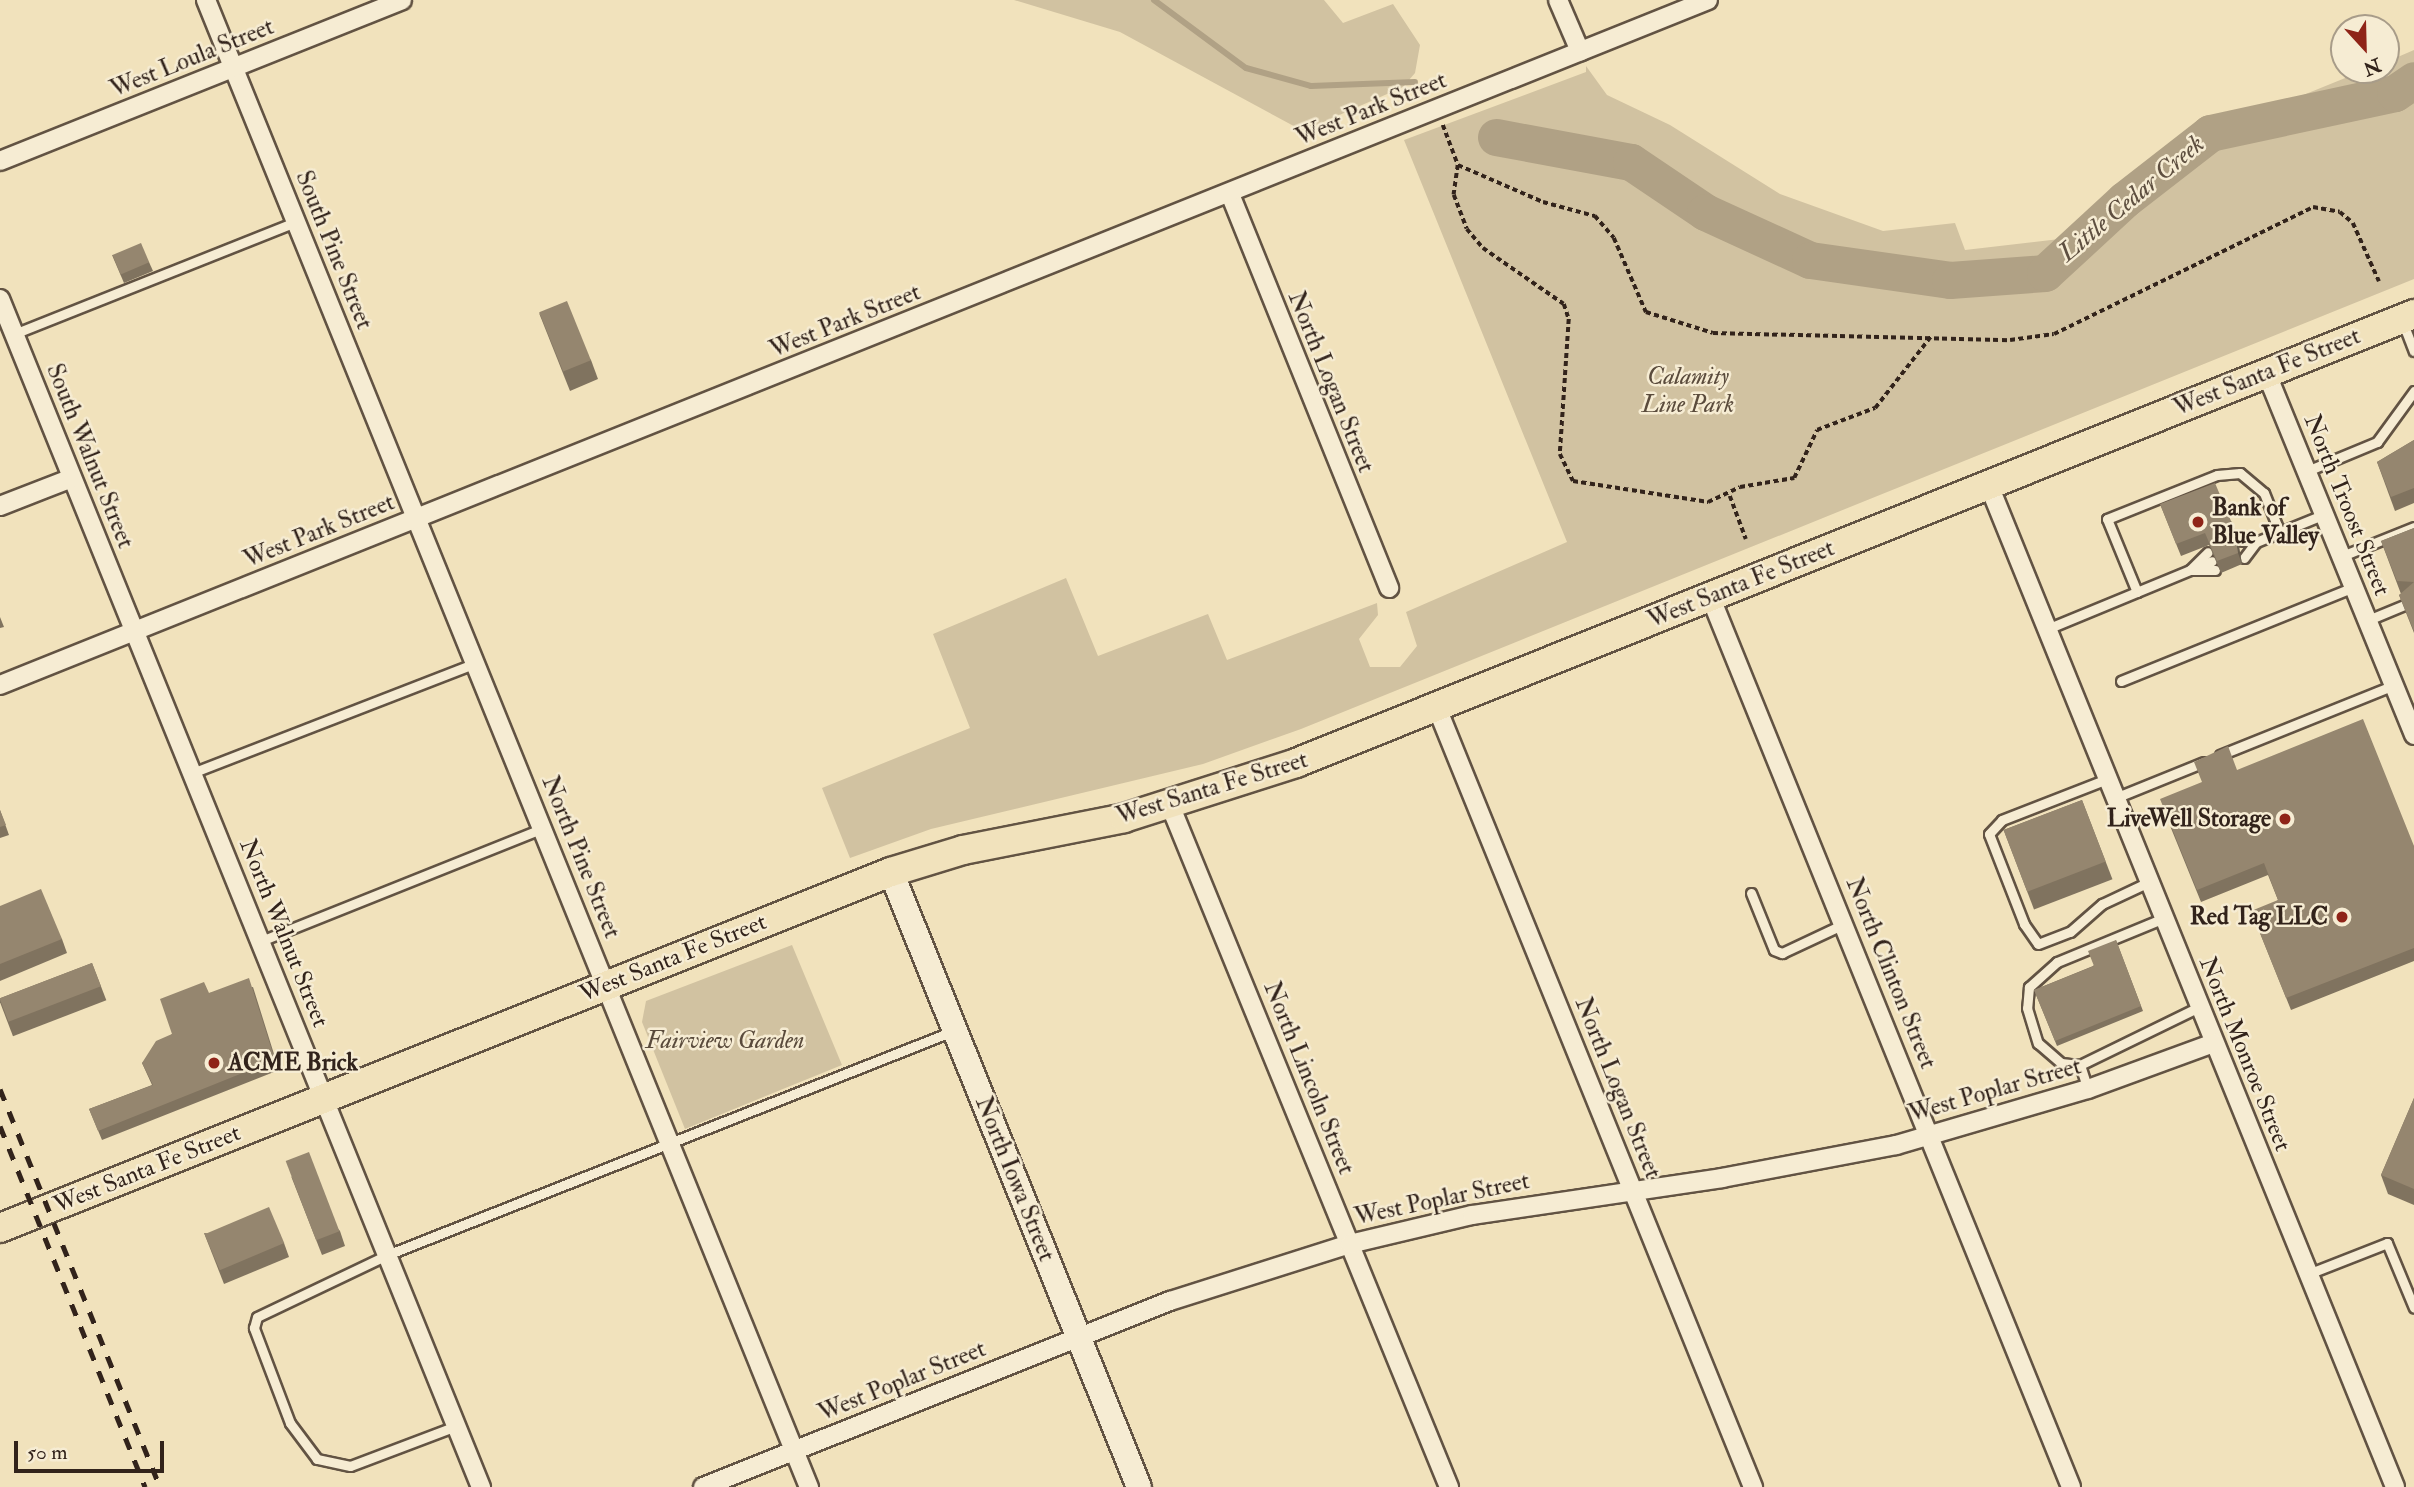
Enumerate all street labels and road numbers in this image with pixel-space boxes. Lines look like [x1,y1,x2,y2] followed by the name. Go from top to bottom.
[106,12,278,104] street label: West Loula Street
[1291,66,1451,152] street label: West Park Street
[289,167,379,333] street label: South Pine Street
[765,278,925,364] street label: West Park Street
[1282,287,1380,477] street label: North Logan Street
[2169,321,2365,423] street label: West Santa Fe Street
[40,360,140,552] street label: South Walnut Street
[2298,410,2396,600] street label: North Troost Street
[239,488,399,574] street label: West Park Street
[1643,533,1839,635] street label: West Santa Fe Street
[1113,745,1311,831] street label: West Santa Fe Street
[535,772,627,942] street label: North Pine Street
[233,835,335,1031] street label: North Walnut Street
[1839,873,1943,1073] street label: North Clinton Street
[575,907,771,1009] street label: West Santa Fe Street
[2193,953,2297,1155] street label: North Monroe Street
[1257,977,1361,1179] street label: North Lincoln Street
[1569,993,1667,1183] street label: North Logan Street
[1905,1052,2085,1128] street label: West Poplar Street
[969,1092,1061,1266] street label: North Iowa Street
[49,1118,245,1220] street label: West Santa Fe Street
[1352,1166,1532,1232] street label: West Poplar Street
[814,1334,990,1428] street label: West Poplar Street

